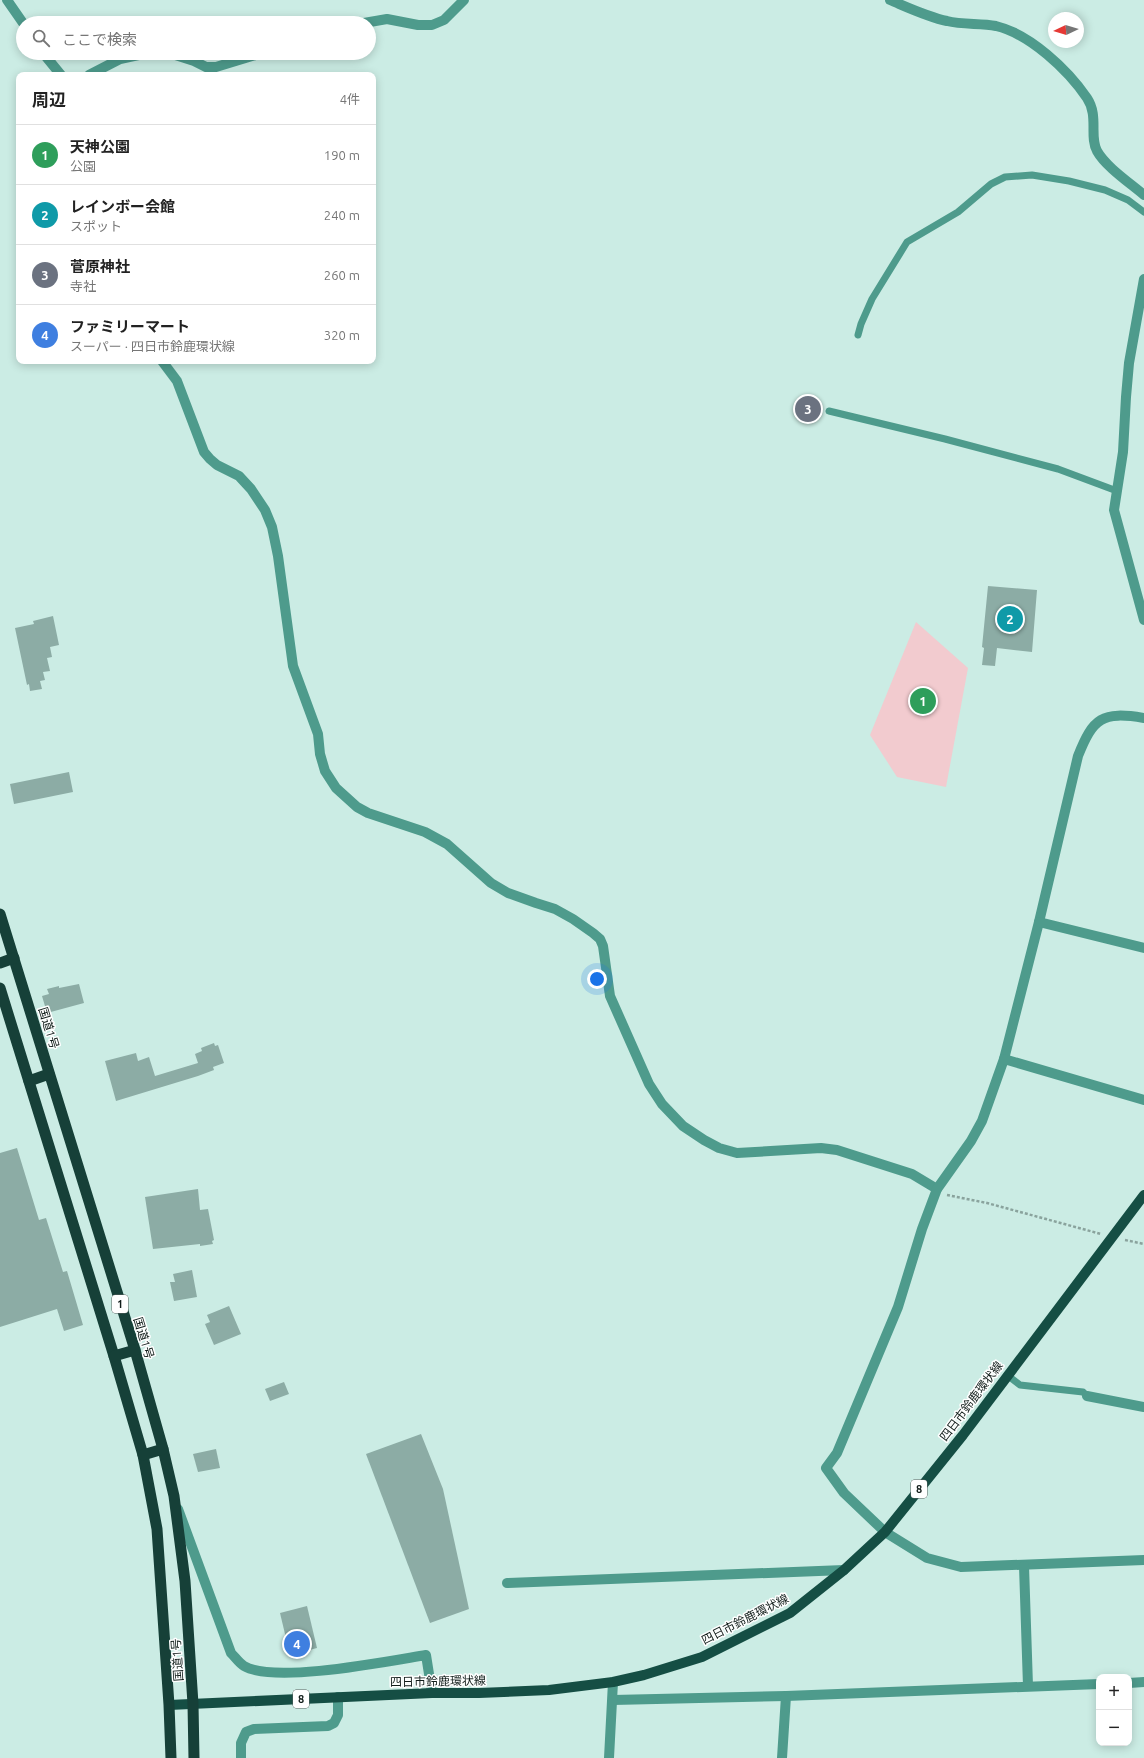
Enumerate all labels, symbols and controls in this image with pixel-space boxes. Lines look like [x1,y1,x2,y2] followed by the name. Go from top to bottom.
[1048,12,1084,48] north arrow
[16,16,376,60] search box
[30,27,52,49] icon: search
[62,31,137,48] text: ここで検索
[32,90,66,109] text: 周辺
[340,92,360,106] text: 4件
[70,138,130,155] text: 天神公園
[41,148,49,162] text: 1
[324,148,360,162] text: 190 m
[70,159,96,173] text: 公園
[70,198,175,215] text: レインボー会館
[41,208,49,222] text: 2
[324,208,360,222] text: 240 m
[70,219,122,233] text: スポット
[70,258,130,275] text: 菅原神社
[41,268,49,282] text: 3
[324,268,360,282] text: 260 m
[70,279,96,293] text: 寺社
[70,318,190,335] text: ファミリーマート
[41,328,49,342] text: 4
[324,328,360,342] text: 320 m
[70,339,235,353] text: スーパー · 四日市鈴鹿環状線
[795,394,821,424] pin: 3
[997,604,1023,634] pin: 2
[910,686,936,716] pin: 1
[587,969,607,989] your location
[37,1006,61,1050] street label: 国道1号
[112,1295,128,1313] road number: 1
[132,1316,156,1360] street label: 国道1号
[937,1359,1005,1443] street label: 四日市鈴鹿環状線
[911,1480,927,1498] road number: 8
[699,1591,791,1647] street label: 四日市鈴鹿環状線
[284,1629,310,1659] pin: 4
[169,1638,185,1682] street label: 国道1号
[390,1674,486,1688] street label: 四日市鈴鹿環状線
[1096,1674,1132,1746] map controls
[1096,1674,1132,1710] button: +
[293,1690,309,1708] road number: 8
[1096,1710,1132,1746] button: −

